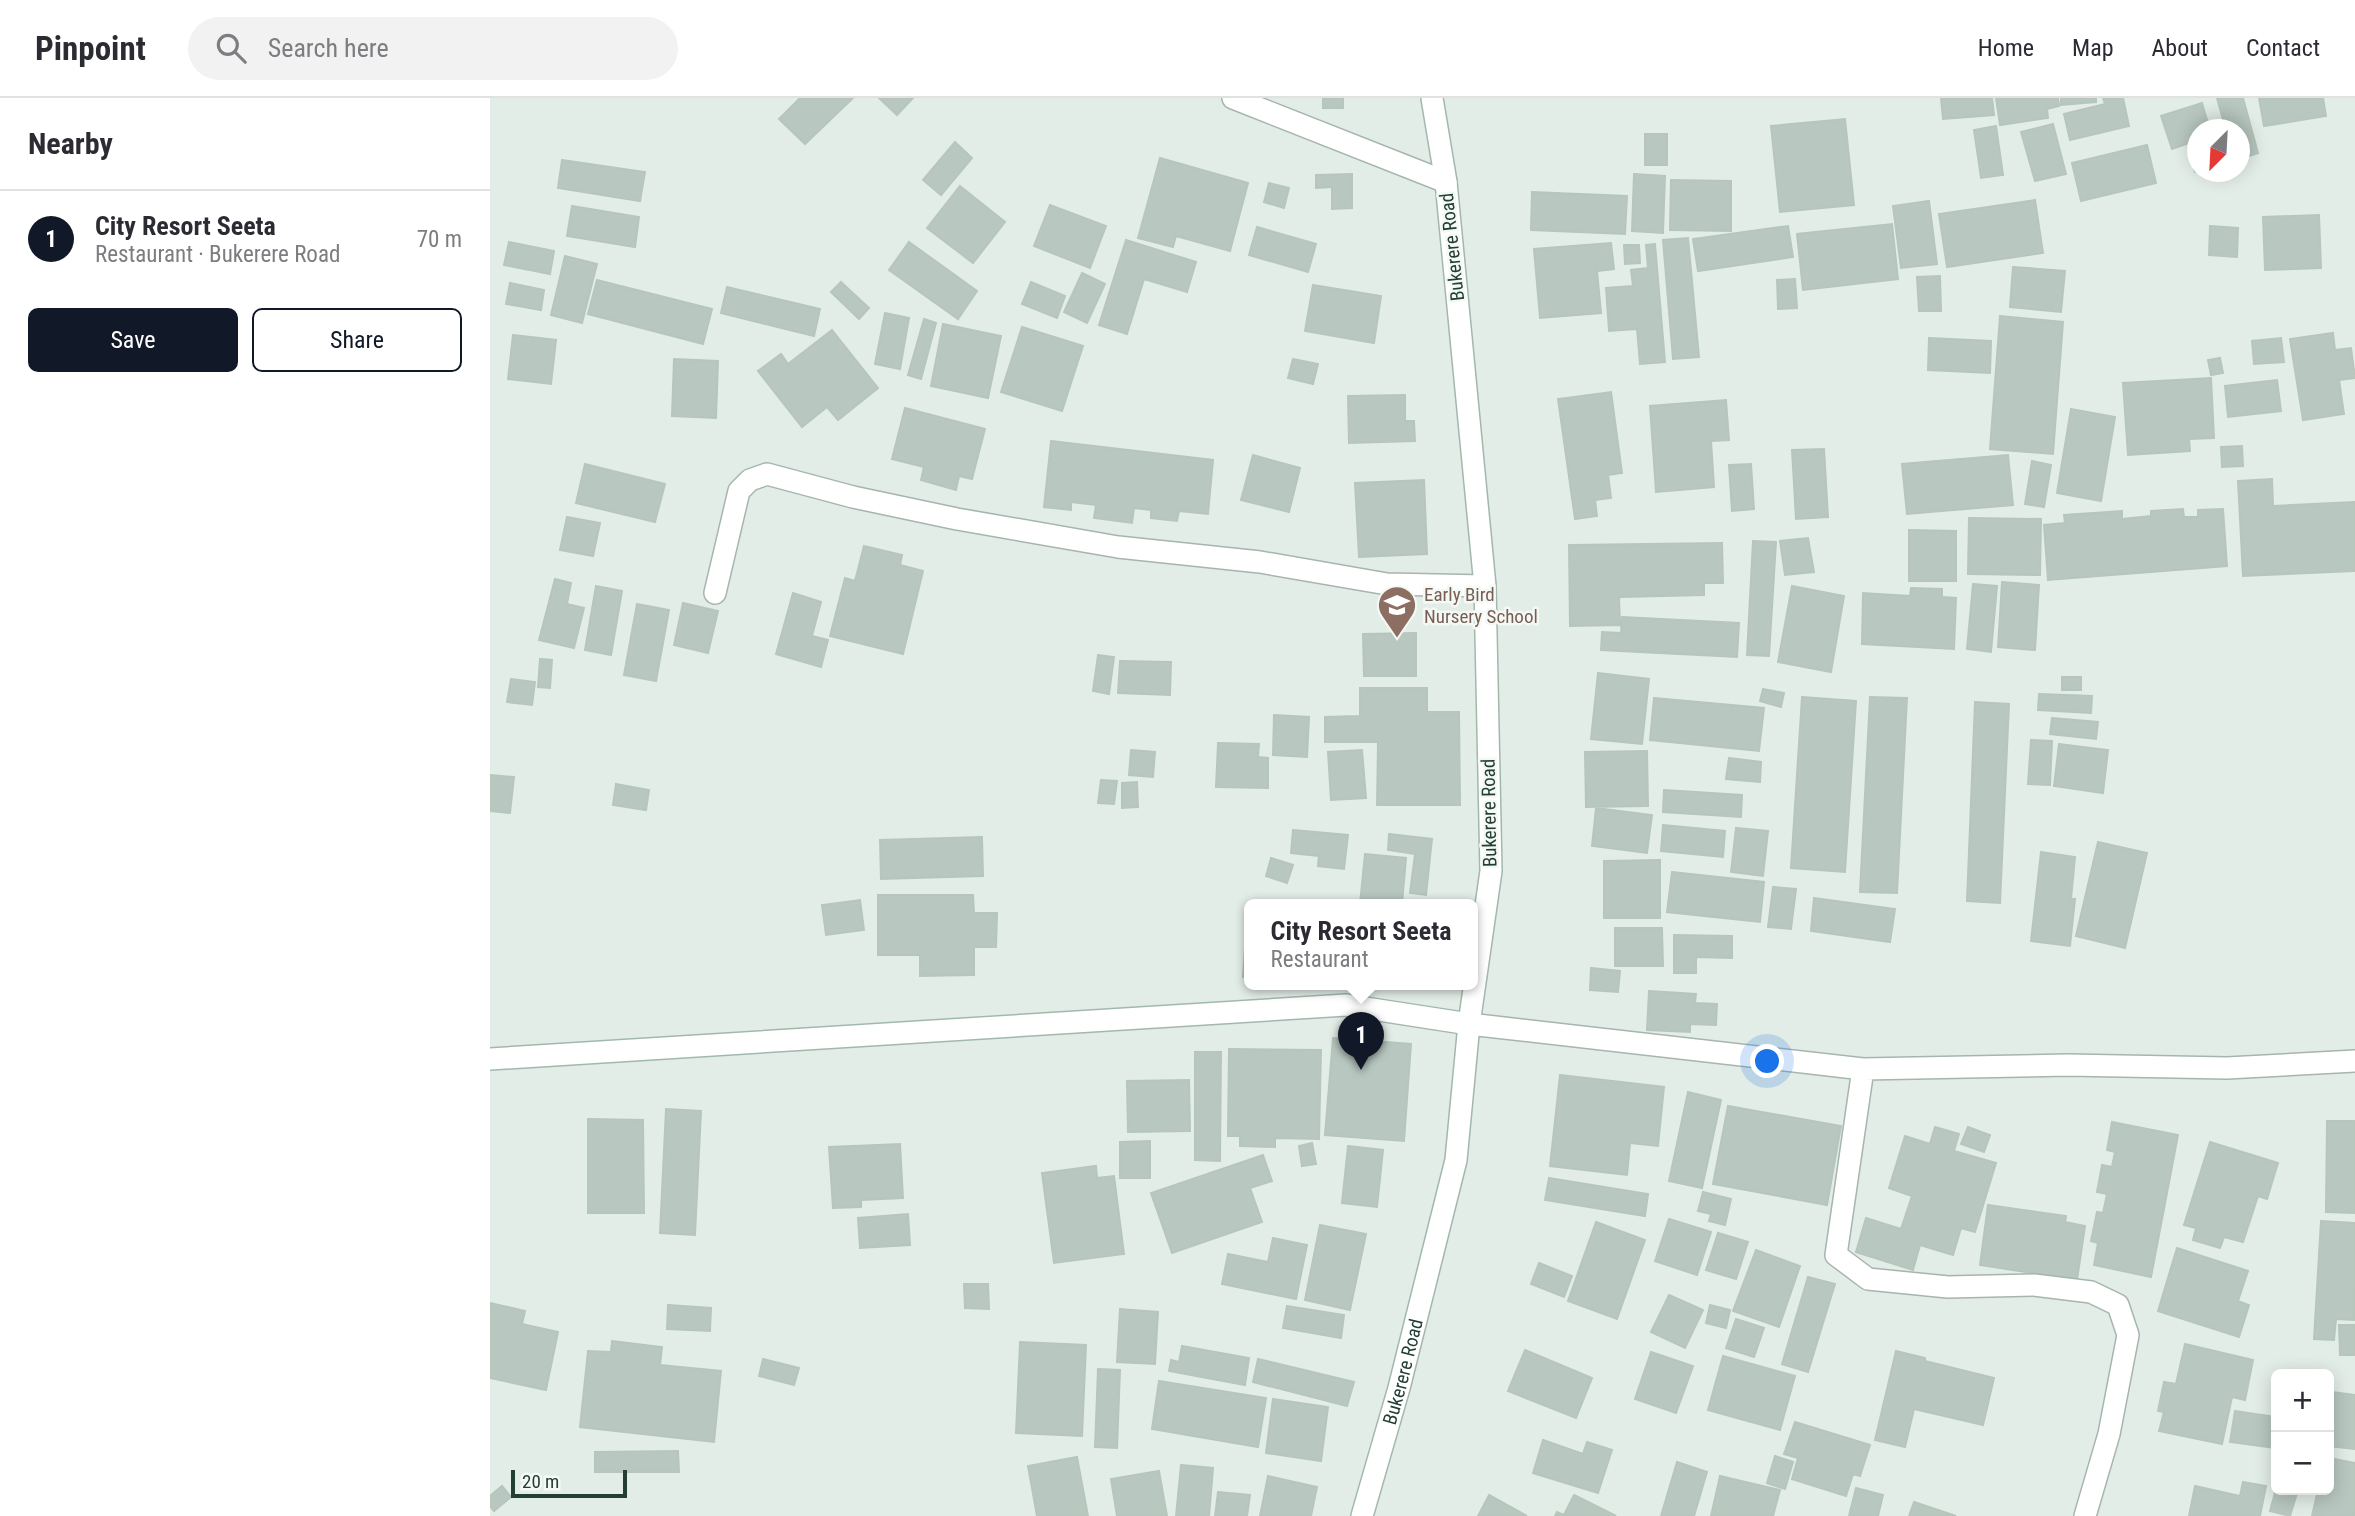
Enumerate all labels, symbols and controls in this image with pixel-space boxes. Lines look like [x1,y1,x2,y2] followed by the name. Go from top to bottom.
[188,17,678,80] search box
[35,29,146,68] text: Pinpoint
[212,29,250,67] icon: search
[268,33,389,63] text: Search here
[1978,34,2034,62] text: Home
[2072,34,2114,62] text: Map
[2152,34,2208,62] text: About
[2246,34,2320,62] text: Contact
[2187,119,2250,182] north arrow
[28,126,113,161] text: Nearby
[1435,192,1469,302] street label: Bukerere Road
[95,211,276,241] text: City Resort Seeta
[45,226,57,253] text: 1
[417,226,462,253] text: 70 m
[95,241,340,268] text: Restaurant · Bukerere Road
[28,308,238,372] button: Save
[252,308,462,372] button: Share
[1424,583,1538,628] place label: Early Bird Nursery School
[1376,584,1418,639] school or university icon: Early Bird Nursery School
[1477,759,1501,867] street label: Bukerere Road
[1244,899,1478,990] popup
[1271,916,1451,946] text: City Resort Seeta
[1271,946,1369,973] text: Restaurant
[1338,1012,1384,1070] pin: 1
[1750,1044,1784,1078] your location
[1378,1316,1427,1427] street label: Bukerere Road
[2271,1369,2334,1495] map controls
[2271,1369,2334,1432] button: +
[2271,1432,2334,1495] button: −
[511,1467,626,1499] scale bar
[522,1470,559,1493] text: 20 m

